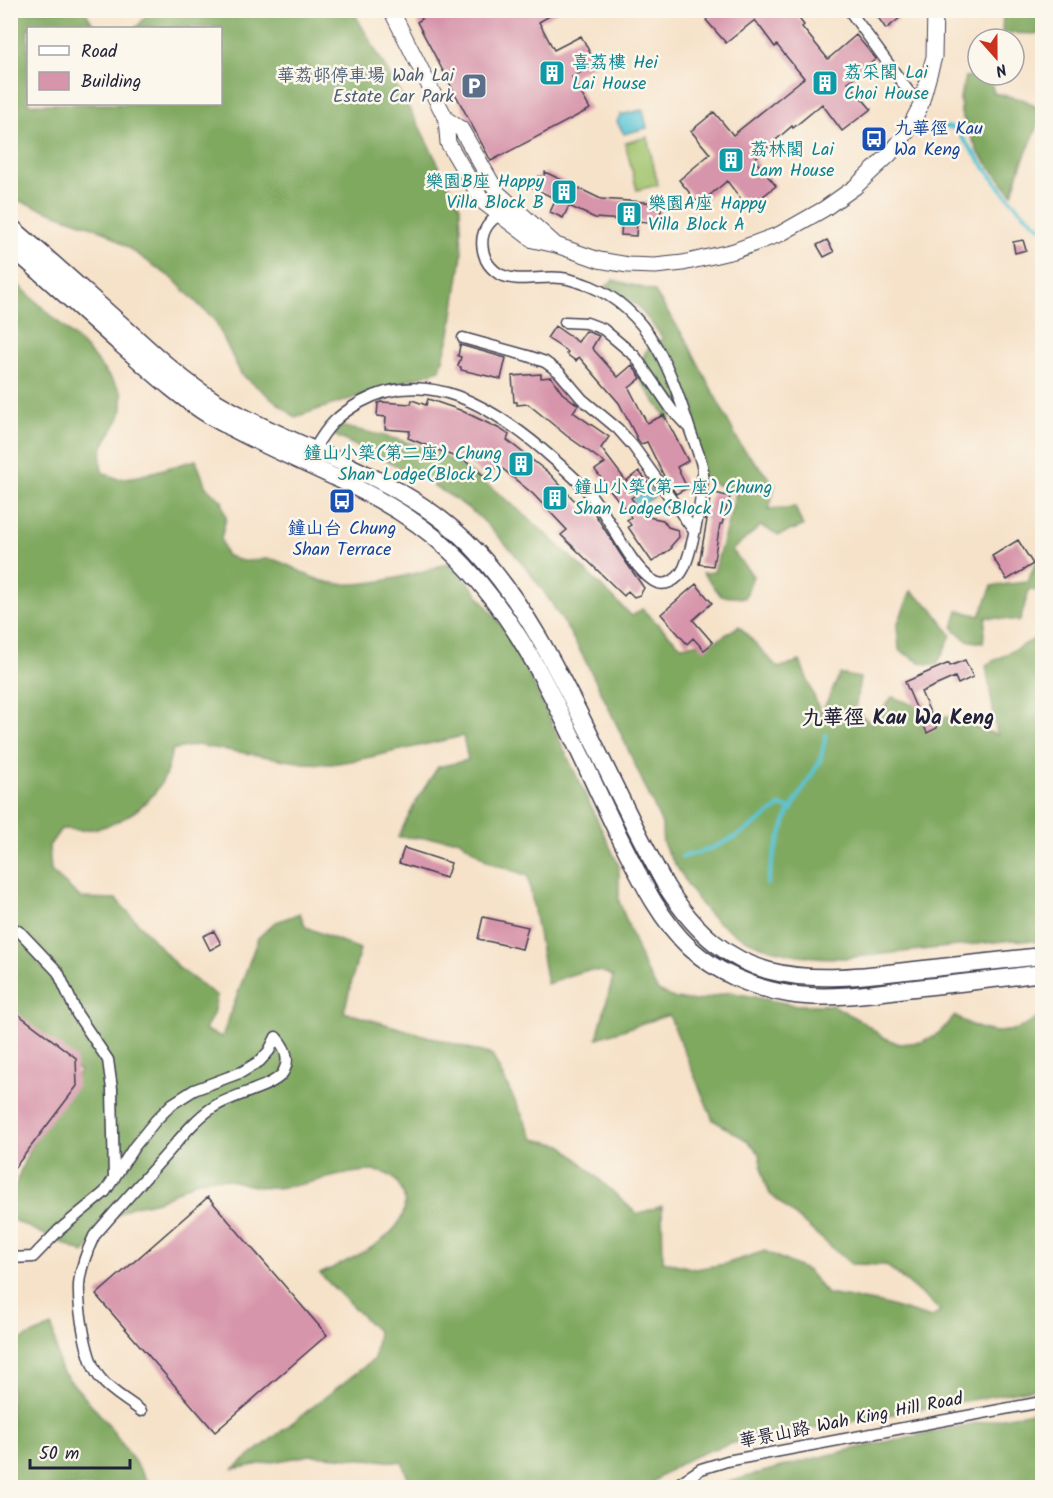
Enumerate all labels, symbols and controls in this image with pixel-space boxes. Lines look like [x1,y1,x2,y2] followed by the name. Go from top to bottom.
[27,27,222,105] legend
[966,27,1026,87] north arrow
[81,38,118,67] text: Road
[572,49,658,99] place label: 喜荔樓 Hei Lai House
[992,56,1010,83] text: N
[537,58,567,88] building icon: 喜荔樓 Hei Lai House
[844,59,929,109] place label: 荔采閣 Lai Choi House
[277,62,455,112] place label: 華荔邨停車場 Wah Lai Estate Car Park
[81,68,141,97] text: Building
[810,68,840,98] building icon: 荔采閣 Lai Choi House
[459,71,489,101] parking icon: 華荔邨停車場 Wah Lai Estate Car Park
[894,115,983,165] place label: 九華徑 Kau Wa Keng
[859,124,889,154] bus stop icon: 九華徑 Kau Wa Keng
[750,136,834,186] place label: 荔林閣 Lai Lam House
[716,145,746,175] building icon: 荔林閣 Lai Lam House
[425,168,545,218] place label: 樂園B座 Happy Villa Block B
[549,177,579,207] building icon: 樂園B座 Happy Villa Block B
[648,190,767,240] place label: 樂園A座 Happy Villa Block A
[614,199,644,229] building icon: 樂園A座 Happy Villa Block A
[304,440,502,490] place label: 鐘山小築(第二座) Chung Shan Lodge(Block 2)
[506,449,536,479] building icon: 鐘山小築(第二座) Chung Shan Lodge(Block 2)
[574,474,772,524] place label: 鐘山小築(第一座) Chung Shan Lodge(Block 1)
[540,483,570,513] building icon: 鐘山小築(第一座) Chung Shan Lodge(Block 1)
[327,486,357,516] bus stop icon: 鐘山台 Chung Shan Terrace
[288,515,396,565] place label: 鐘山台 Chung Shan Terrace
[802,702,994,735] district label: 九華徑 Kau Wa Keng
[737,1385,966,1457] street label: 華景山路 Wah King Hill Road
[30,1432,130,1470] scale bar
[39,1440,79,1469] text: 50 m

